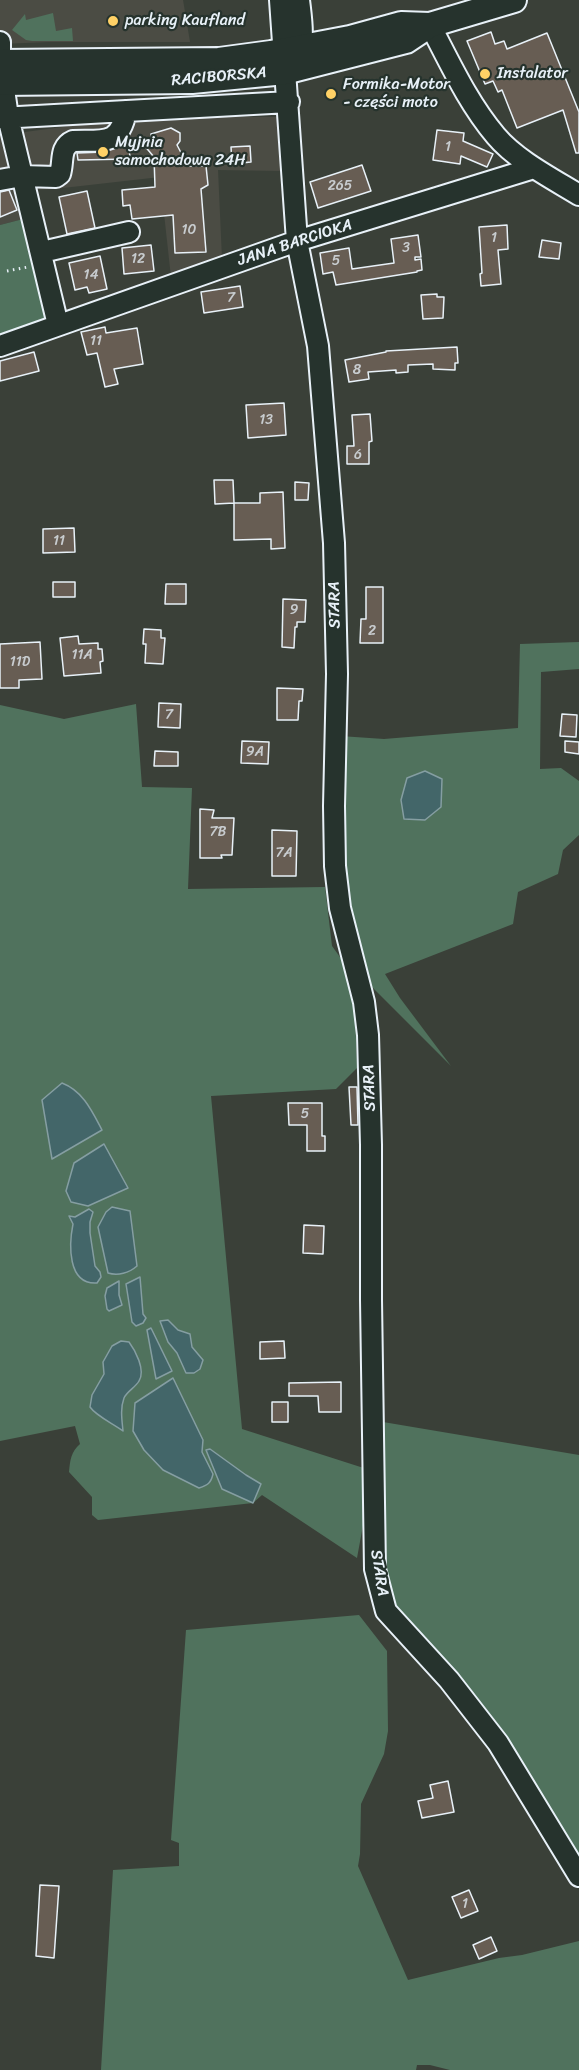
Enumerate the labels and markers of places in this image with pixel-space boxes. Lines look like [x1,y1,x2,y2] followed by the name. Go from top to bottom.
[125,11,245,31] place label: parking Kaufland
[106,14,120,28] marker: parking Kaufland
[497,64,568,84] place label: Instalator
[478,67,492,81] marker: Instalator
[343,75,450,113] place label: Formika-Motor - części moto
[324,87,338,101] marker: Formika-Motor - części moto
[115,133,245,171] place label: Myjnia samochodowa 24H
[96,145,110,159] marker: Myjnia samochodowa 24H

